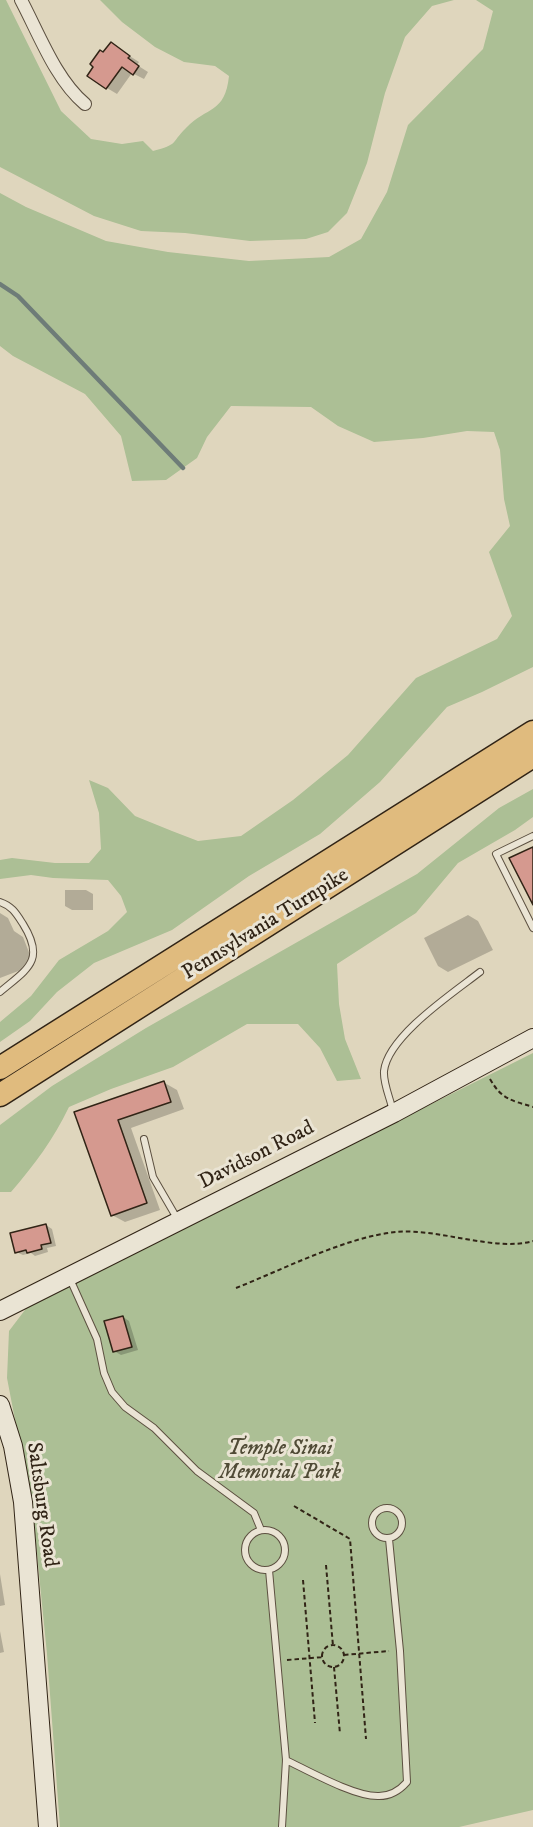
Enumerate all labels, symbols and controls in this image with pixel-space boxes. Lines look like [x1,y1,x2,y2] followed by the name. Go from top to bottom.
[178,864,354,986] street label: Pennsylvania Turnpike
[195,1116,319,1196] street label: Davidson Road
[219,1437,341,1487] park label: Temple Sinai Memorial Park
[20,1441,62,1569] street label: Saltsburg Road

